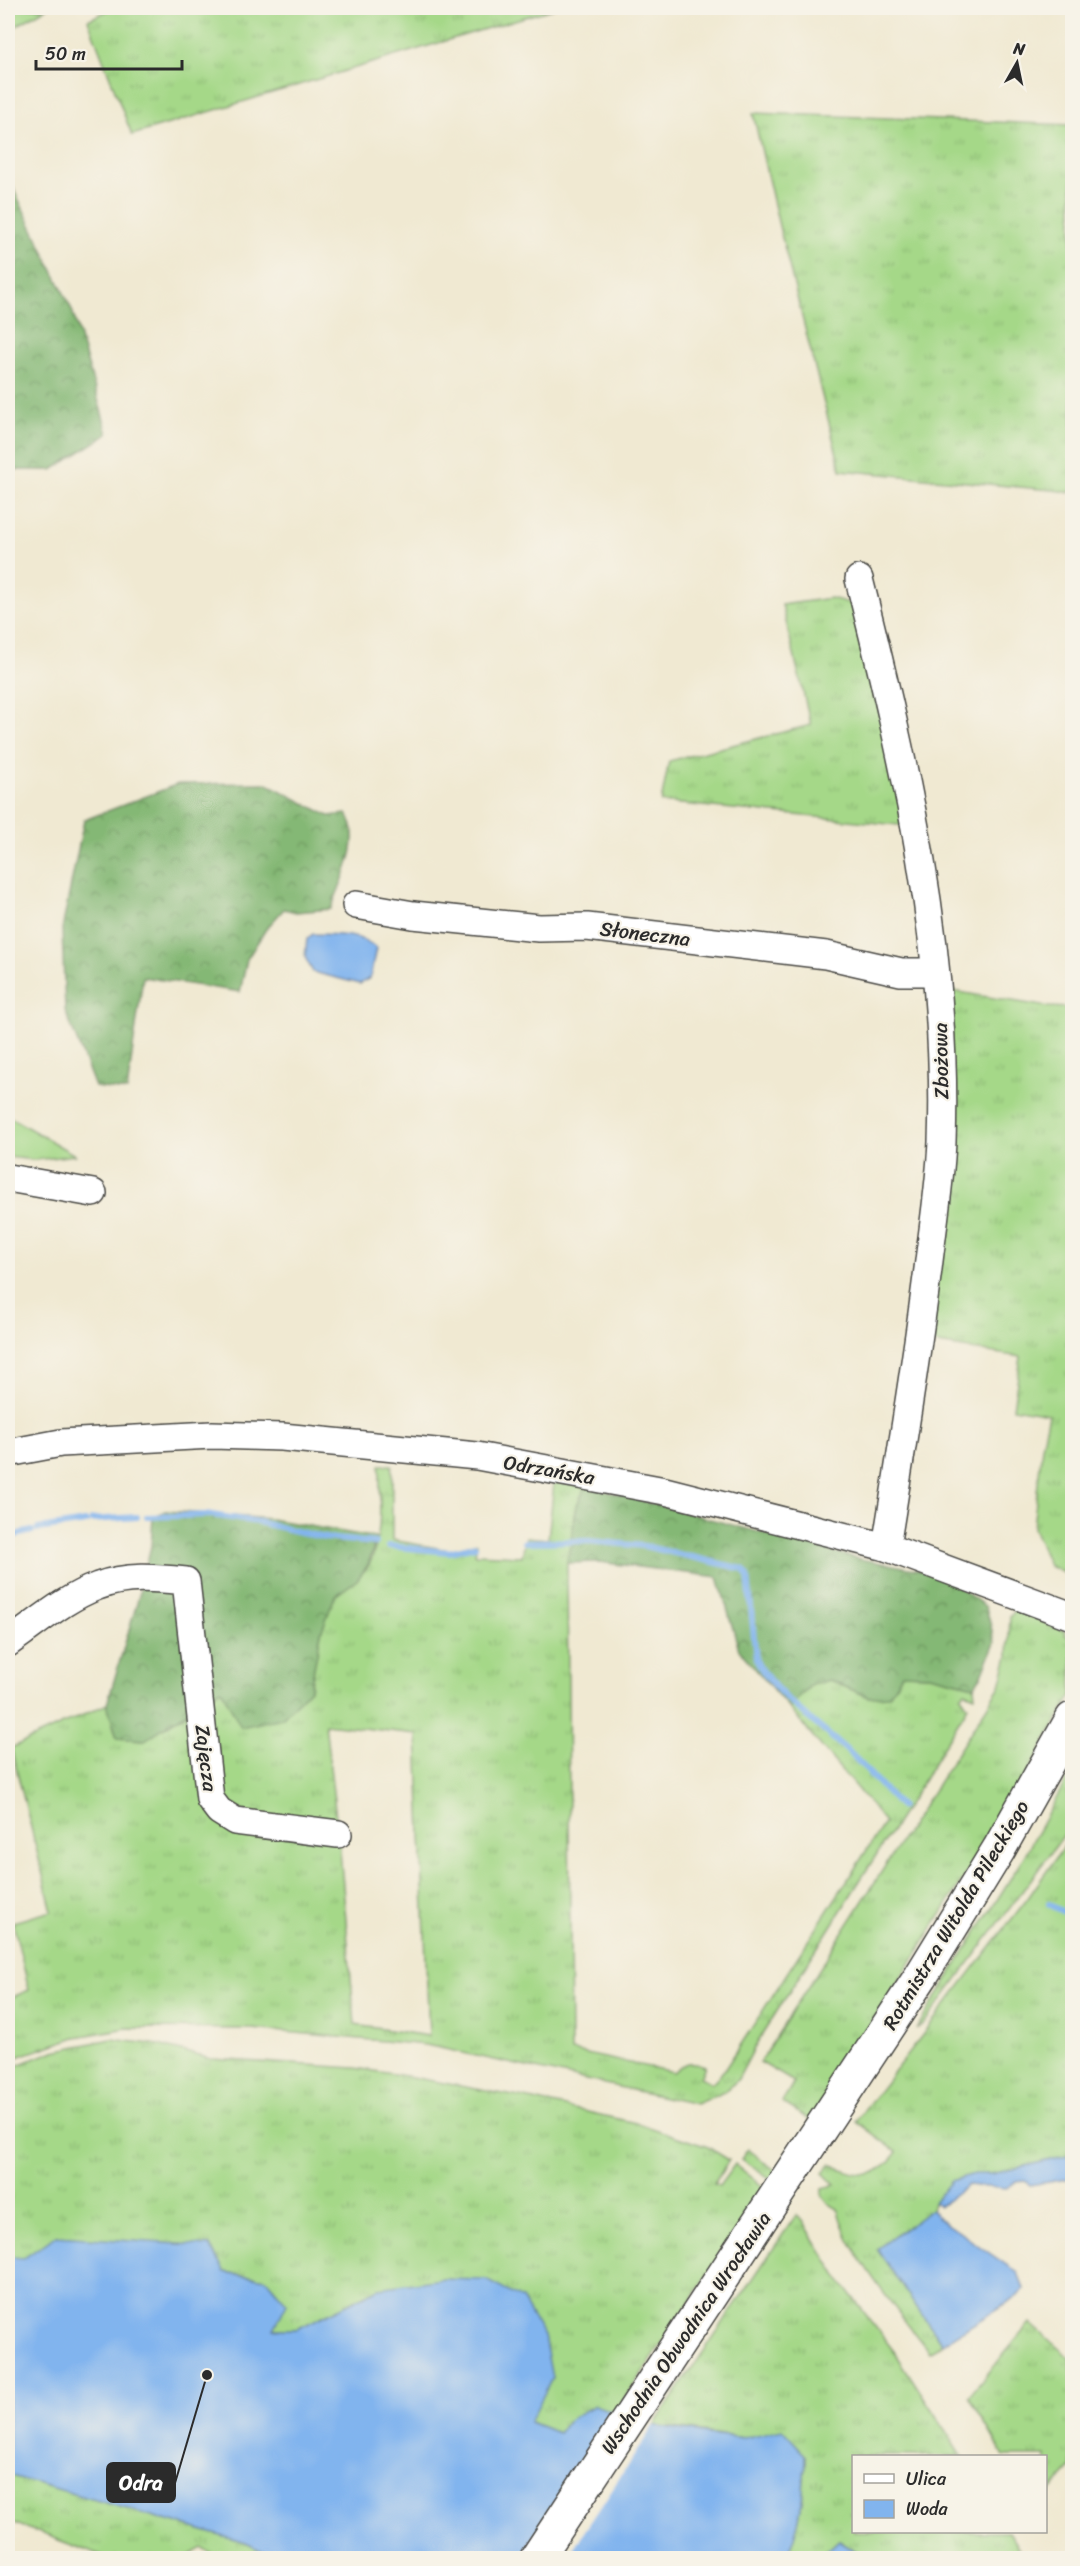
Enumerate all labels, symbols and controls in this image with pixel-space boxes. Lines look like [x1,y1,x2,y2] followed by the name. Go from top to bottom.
[36,33,182,71] scale bar
[987,33,1047,93] north arrow
[1011,33,1028,64] text: N
[45,38,86,70] text: 50 m
[598,911,692,957] street label: Słoneczna
[923,1022,959,1100] street label: Zbożowa
[501,1445,598,1495] street label: Odrzańska
[185,1723,228,1794] street label: Zajęcza
[873,1793,1039,2037] street label: Rotmistrza Witolda Pileckiego
[591,2204,781,2462] street label: Wschodnia Obwodnica Wrocławia
[852,2455,1047,2533] legend
[107,2463,175,2502] callout: Odra
[906,2463,947,2495] text: Ulica
[119,2464,163,2502] text: Odra
[906,2493,949,2525] text: Woda

